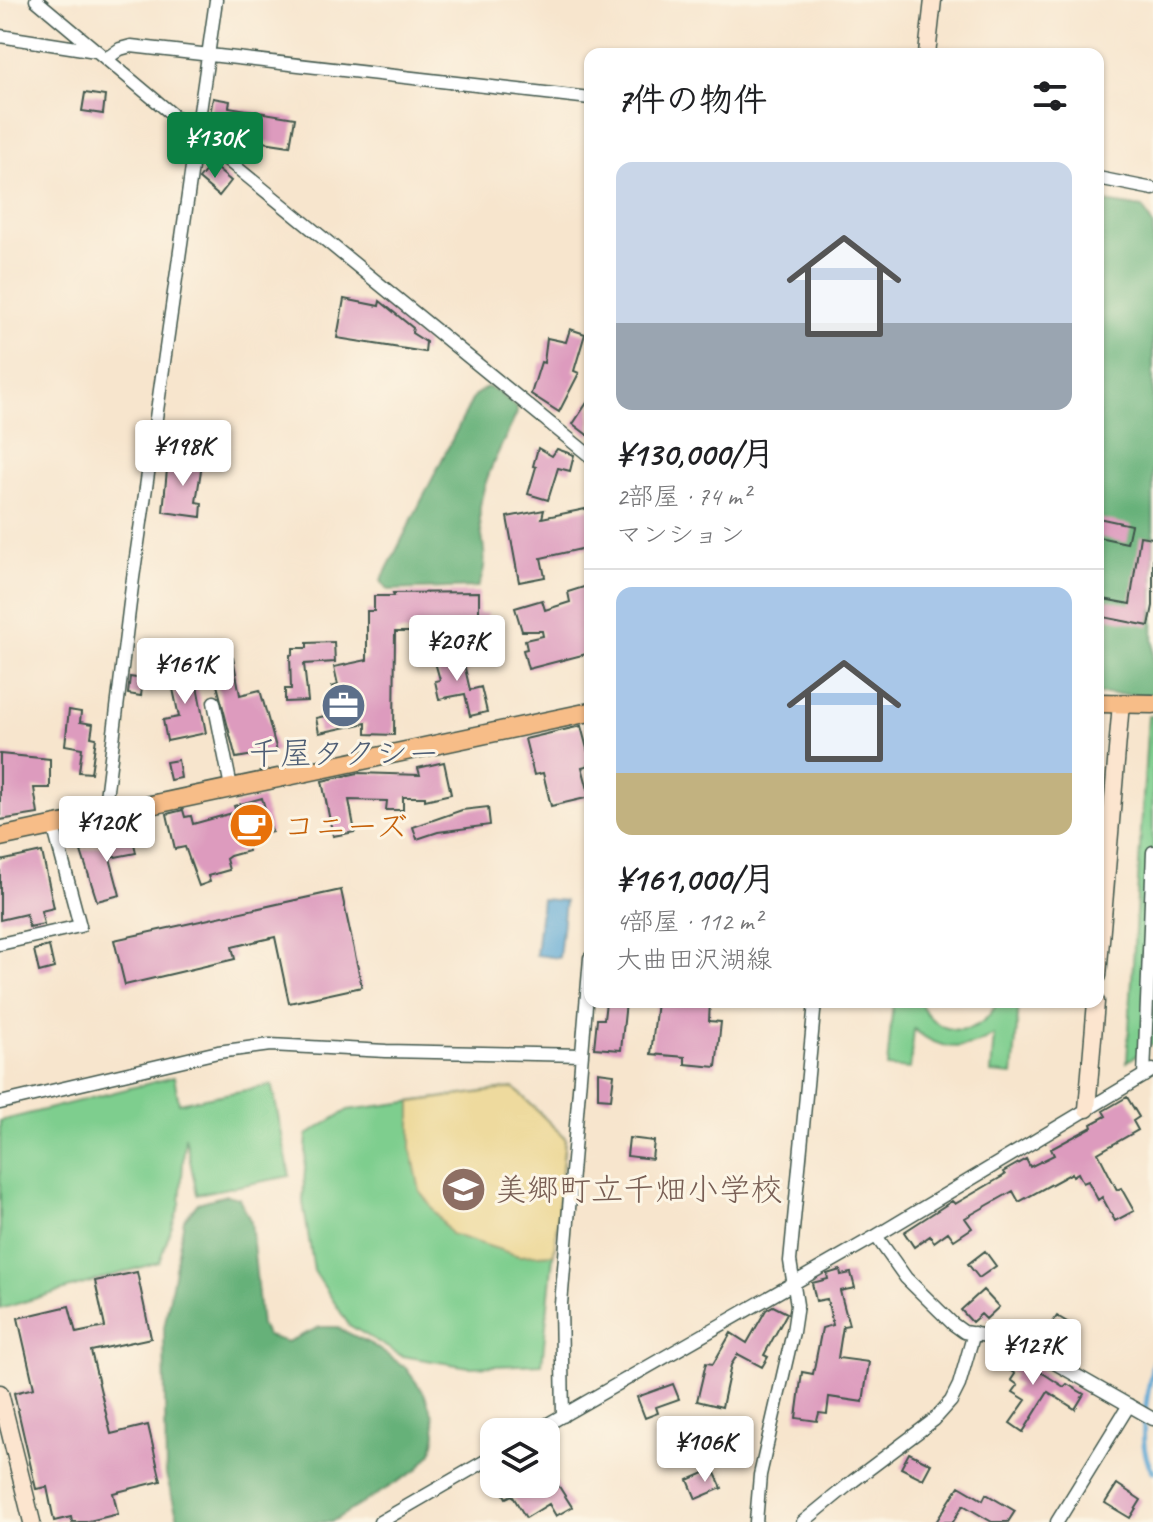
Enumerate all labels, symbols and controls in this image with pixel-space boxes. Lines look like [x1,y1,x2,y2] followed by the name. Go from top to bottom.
[1028,74,1072,118] icon: filters
[616,78,767,121] text: 7件の物件
[159,112,271,180] pin: ¥130K
[185,121,245,154] text: ¥130K
[772,214,916,358] icon: home
[127,420,239,488] pin: ¥198K
[153,429,213,462] text: ¥198K
[616,432,775,475] text: ¥130,000/月
[616,480,750,513] text: 2部屋 · 74 m²
[616,518,745,551] text: マンション
[401,615,513,683] pin: ¥207K
[427,624,487,657] text: ¥207K
[129,638,241,706] pin: ¥161K
[772,639,916,783] icon: home
[155,647,215,680] text: ¥161K
[320,682,368,730] office icon: 千屋タクシー
[248,733,440,774] place label: 千屋タクシー
[51,796,163,864] pin: ¥120K
[228,802,276,850] cafe icon: コニーズ
[77,805,137,838] text: ¥120K
[283,806,408,847] place label: コニーズ
[616,857,776,900] text: ¥161,000/月
[616,905,761,938] text: 4部屋 · 112 m²
[616,943,772,976] text: 大曲田沢湖線
[440,1165,488,1213] school or university icon: 美郷町立千畑小学校
[495,1169,783,1210] place label: 美郷町立千畑小学校
[977,1319,1089,1387] pin: ¥127K
[1003,1328,1063,1361] text: ¥127K
[649,1416,761,1484] pin: ¥106K
[480,1418,560,1498] map controls
[480,1418,560,1498] button: layers
[675,1425,735,1458] text: ¥106K

